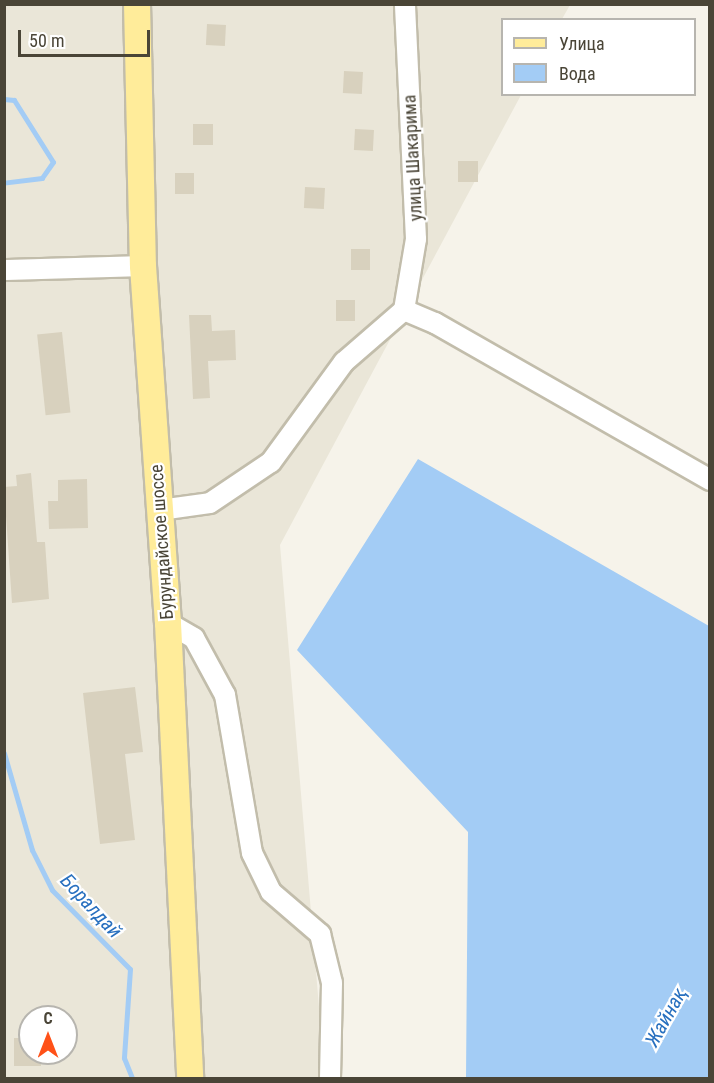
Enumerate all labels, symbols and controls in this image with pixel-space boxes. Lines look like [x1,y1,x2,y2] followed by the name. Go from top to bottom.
[21,18,153,56] scale bar
[501,18,696,96] legend
[29,30,64,51] text: 50 m
[559,33,605,54] text: Улица
[559,63,596,84] text: Вода
[399,94,427,222] street label: улица Шакарима
[146,464,178,620] street label: Бурундайское шоссе
[55,869,127,943] water label: Боралдай
[640,983,692,1051] water label: Жайнақ
[18,1005,78,1065] north arrow
[43,1009,53,1028] text: С

